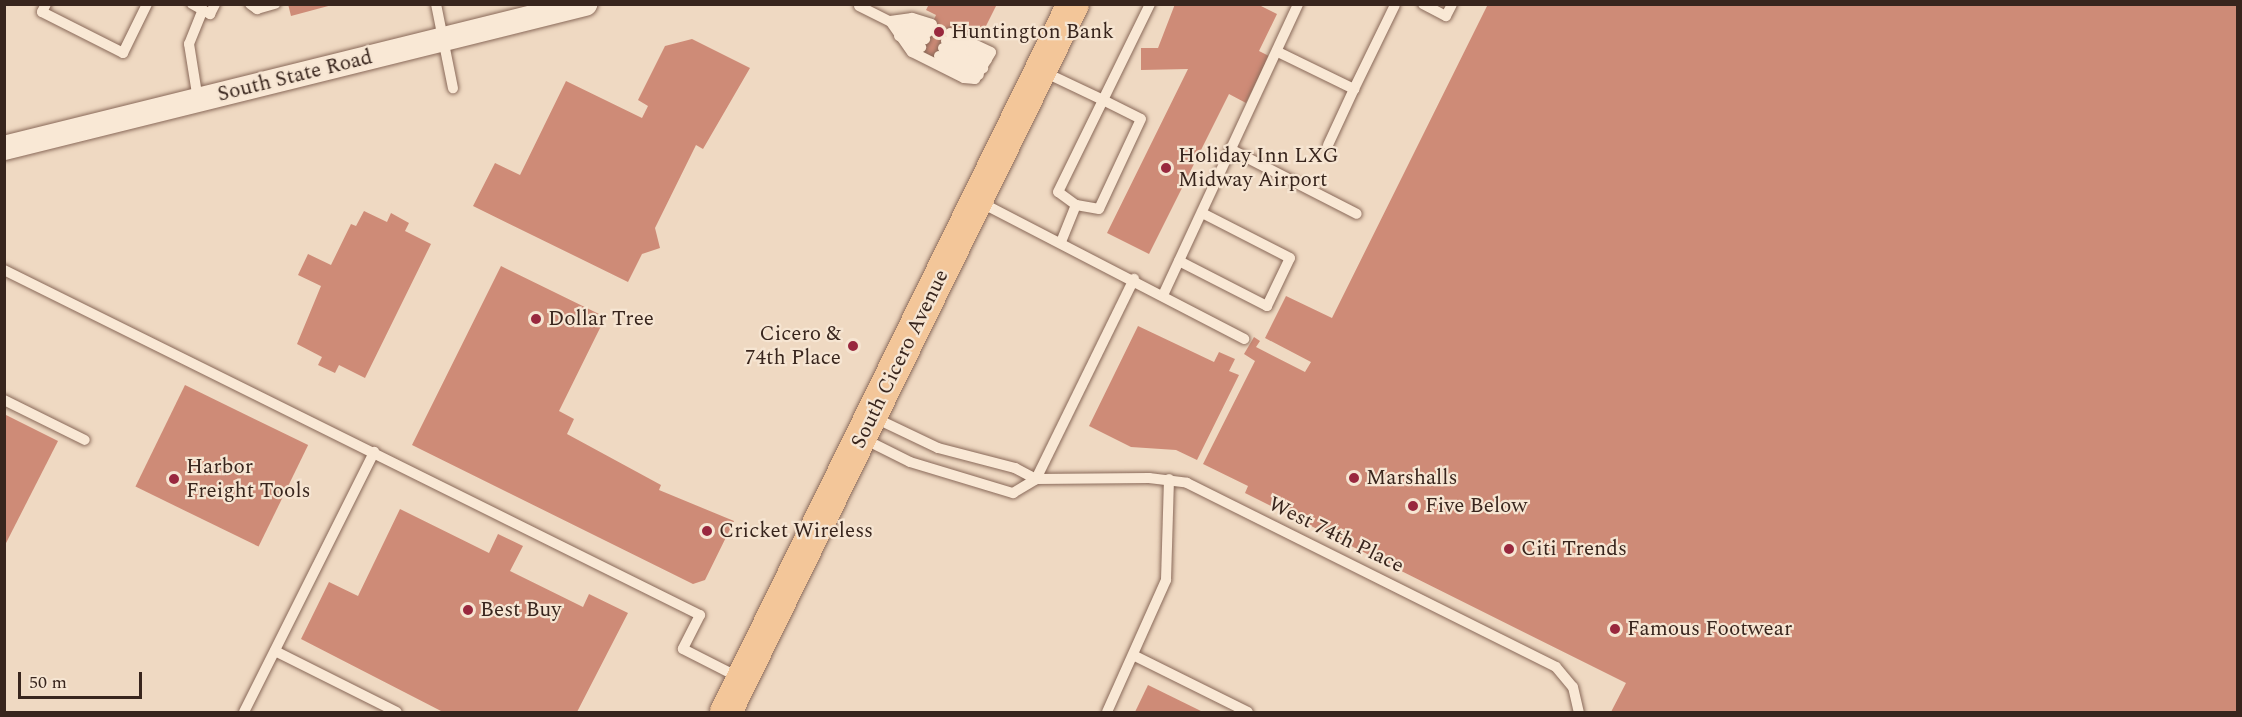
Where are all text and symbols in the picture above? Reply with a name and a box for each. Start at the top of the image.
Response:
place label: Huntington Bank [951,19,1114,45]
marker: Huntington Bank [932,25,946,39]
street label: South State Road [215,45,375,107]
place label: Holiday Inn LXG Midway Airport [1178,143,1339,193]
marker: Holiday Inn LXG Midway Airport [1159,161,1173,175]
street label: South Cicero Avenue [846,265,954,453]
place label: Dollar Tree [548,306,654,332]
marker: Dollar Tree [529,312,543,326]
place label: Cicero & 74th Place [745,321,841,371]
marker: Cicero & 74th Place [846,339,860,353]
place label: Harbor Freight Tools [186,454,311,504]
place label: Marshalls [1366,465,1458,491]
marker: Marshalls [1347,471,1361,485]
marker: Harbor Freight Tools [167,472,181,486]
street label: West 74th Place [1264,491,1408,579]
place label: Five Below [1425,493,1527,519]
marker: Five Below [1406,499,1420,513]
place label: Cricket Wireless [719,518,873,544]
marker: Cricket Wireless [700,524,714,538]
place label: Citi Trends [1521,536,1627,562]
marker: Citi Trends [1502,542,1516,556]
place label: Best Buy [480,597,561,623]
marker: Best Buy [461,603,475,617]
place label: Famous Footwear [1627,616,1792,642]
marker: Famous Footwear [1608,622,1622,636]
scale bar [21,660,146,698]
text: 50 m [29,669,67,696]

